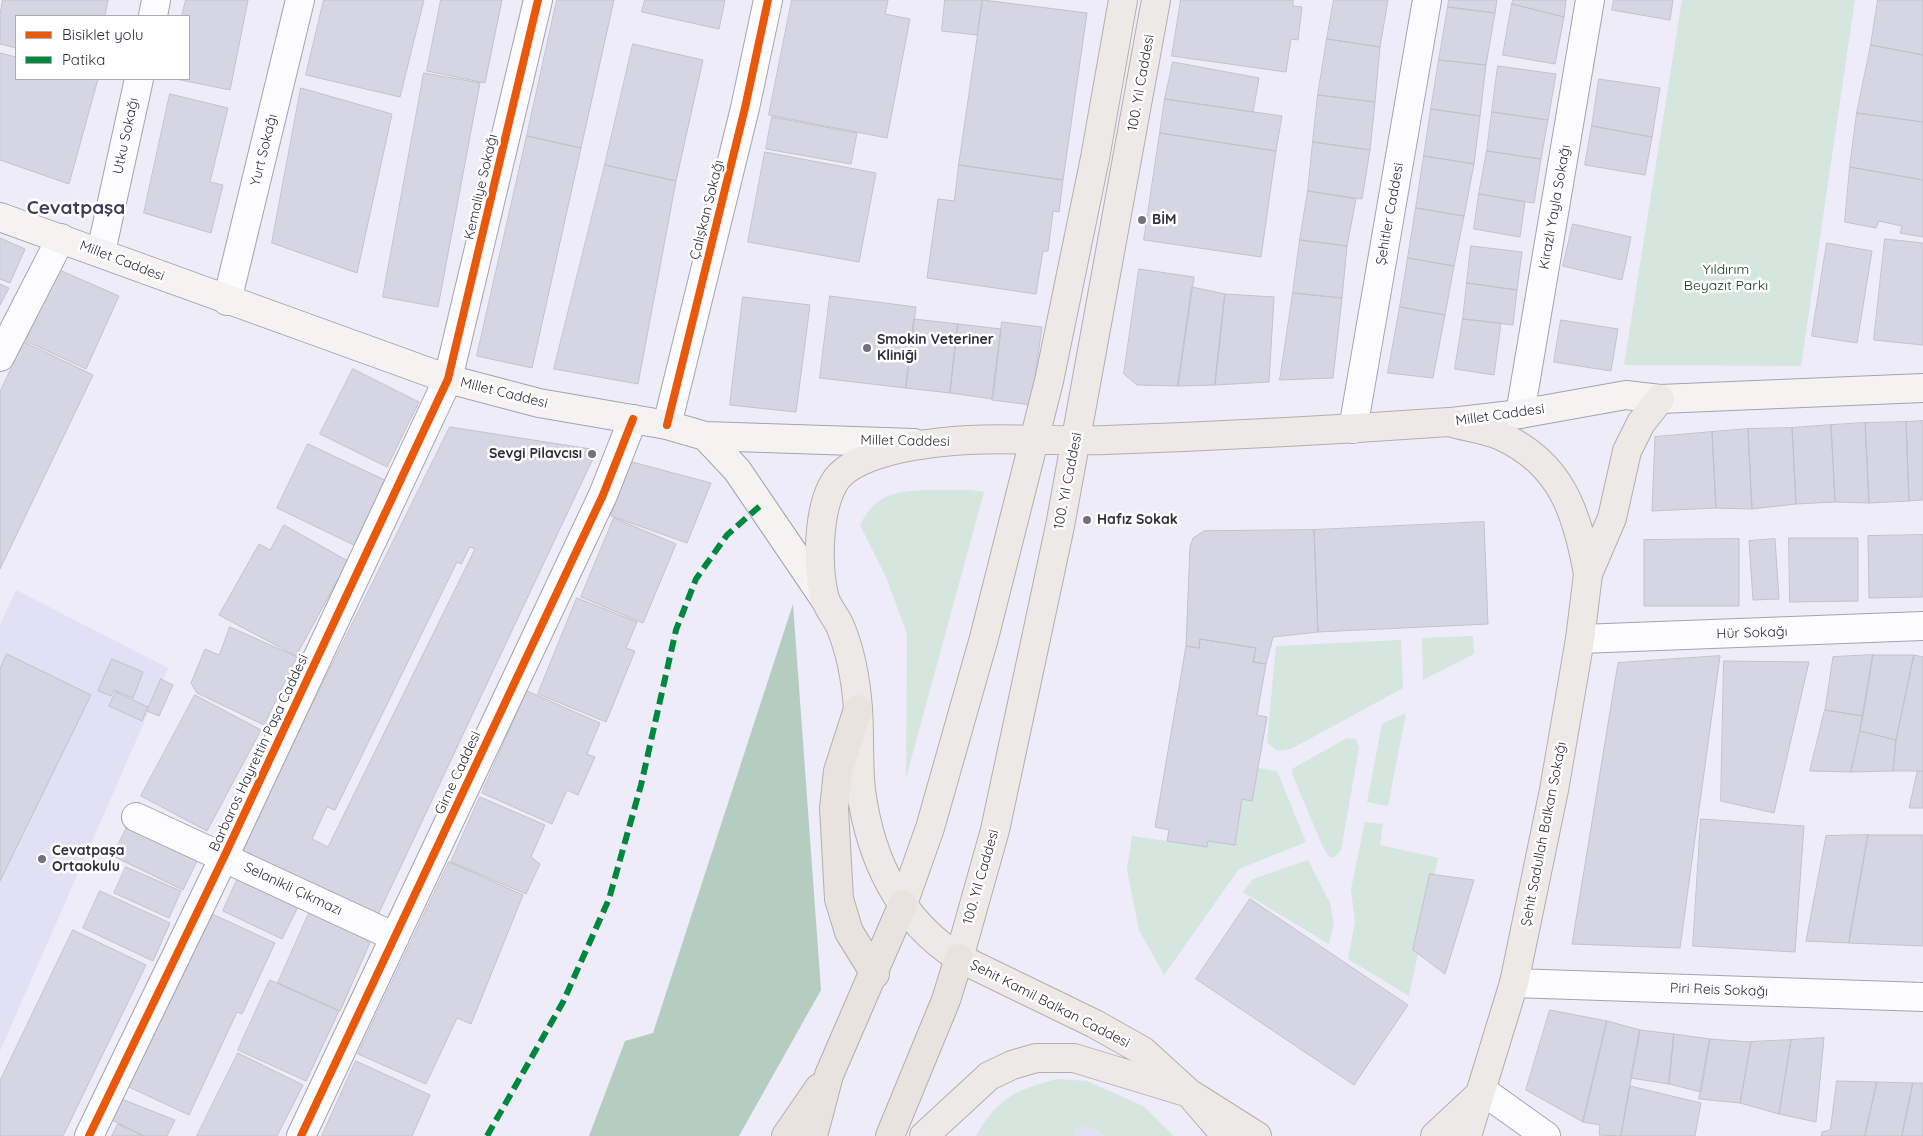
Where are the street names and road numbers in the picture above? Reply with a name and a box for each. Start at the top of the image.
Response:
street label: 100. Yıl Caddesi [1124,33,1158,133]
street label: Utku Sokağı [110,96,142,176]
street label: Yurt Sokağı [247,112,281,188]
street label: Kemaliye Sokağı [461,132,501,242]
street label: Kirazlı Yayla Sokağı [1536,143,1574,271]
street label: Çalışkan Sokağı [686,158,728,262]
street label: Şehitler Caddesi [1373,161,1407,267]
street label: Millet Caddesi [77,237,167,285]
street label: Millet Caddesi [459,374,549,412]
street label: Millet Caddesi [1455,400,1545,430]
street label: 100. Yıl Caddesi [1050,431,1086,531]
street label: Millet Caddesi [860,432,950,450]
street label: Hür Sokağı [1716,623,1788,643]
street label: Barbaros Hayrettin Paşa Caddesi [206,652,312,854]
street label: Girne Caddesi [431,729,485,817]
street label: Şehit Sadullah Balkan Sokağı [1518,740,1570,928]
street label: 100. Yıl Caddesi [959,828,1003,926]
street label: Selanikli Çıkmazı [241,859,345,919]
street label: Şehit Kamil Balkan Caddesi [967,956,1133,1052]
street label: Piri Reis Sokağı [1670,980,1768,1000]

